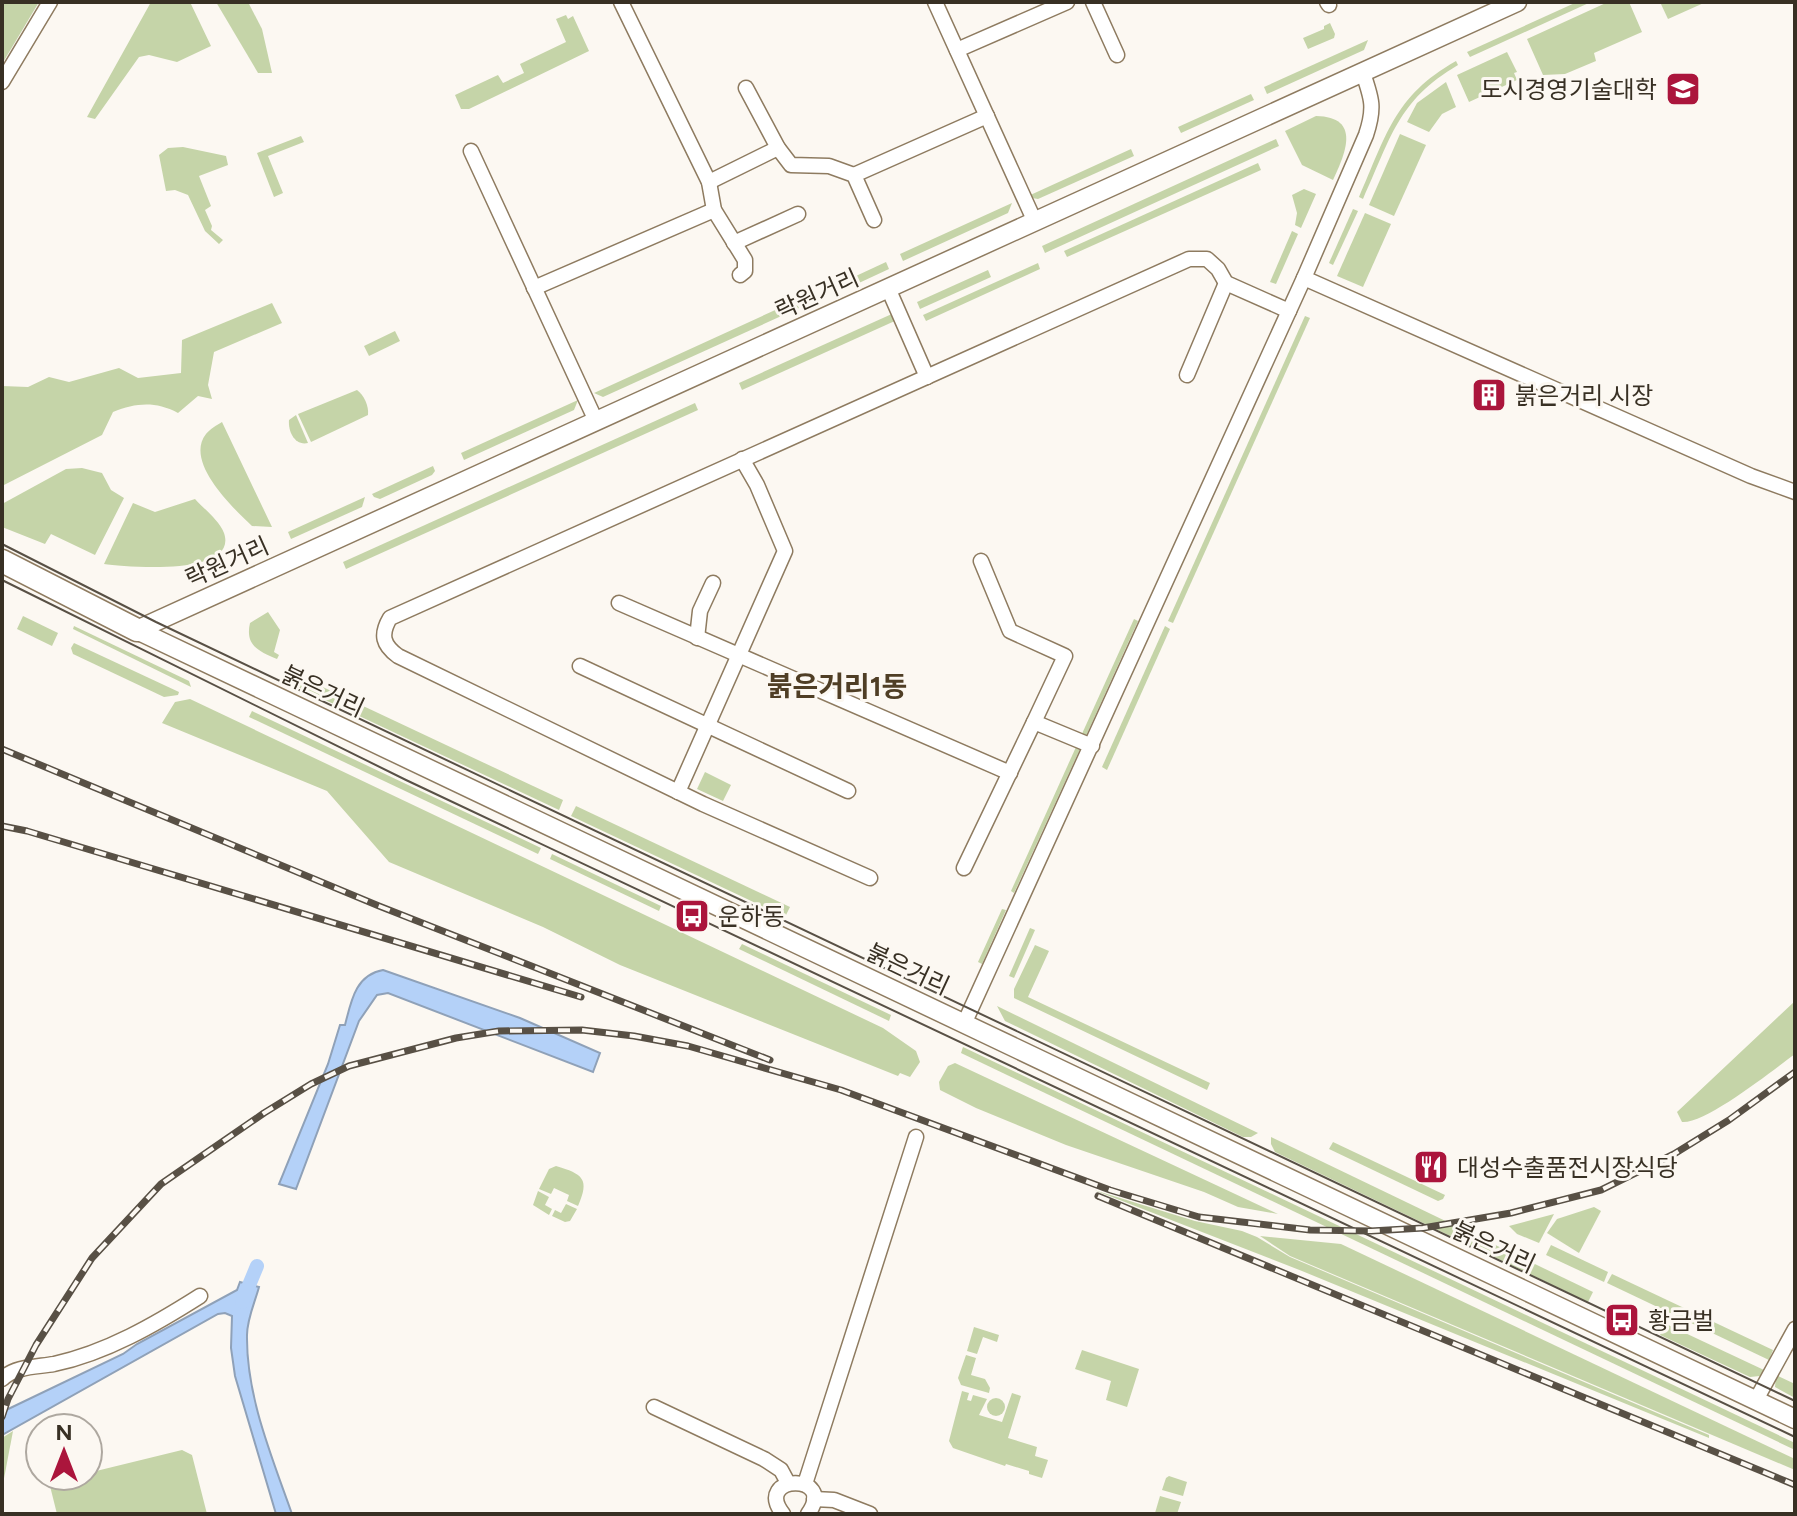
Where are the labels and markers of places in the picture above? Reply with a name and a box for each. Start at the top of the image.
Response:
school or university icon: 도시경영기술대학 [1664,70,1702,108]
place label: 도시경영기술대학 [1480,75,1657,104]
building icon: 붉은거리 시장 [1470,376,1508,414]
place label: 붉은거리 시장 [1515,381,1653,410]
bus stop icon: 운하동 [673,897,711,935]
place label: 운하동 [718,902,784,931]
restaurant icon: 대성수출품전시장식당 [1412,1148,1450,1186]
place label: 대성수출품전시장식당 [1457,1153,1678,1182]
bus stop icon: 황금벌 [1603,1301,1641,1339]
place label: 황금벌 [1648,1306,1714,1335]

